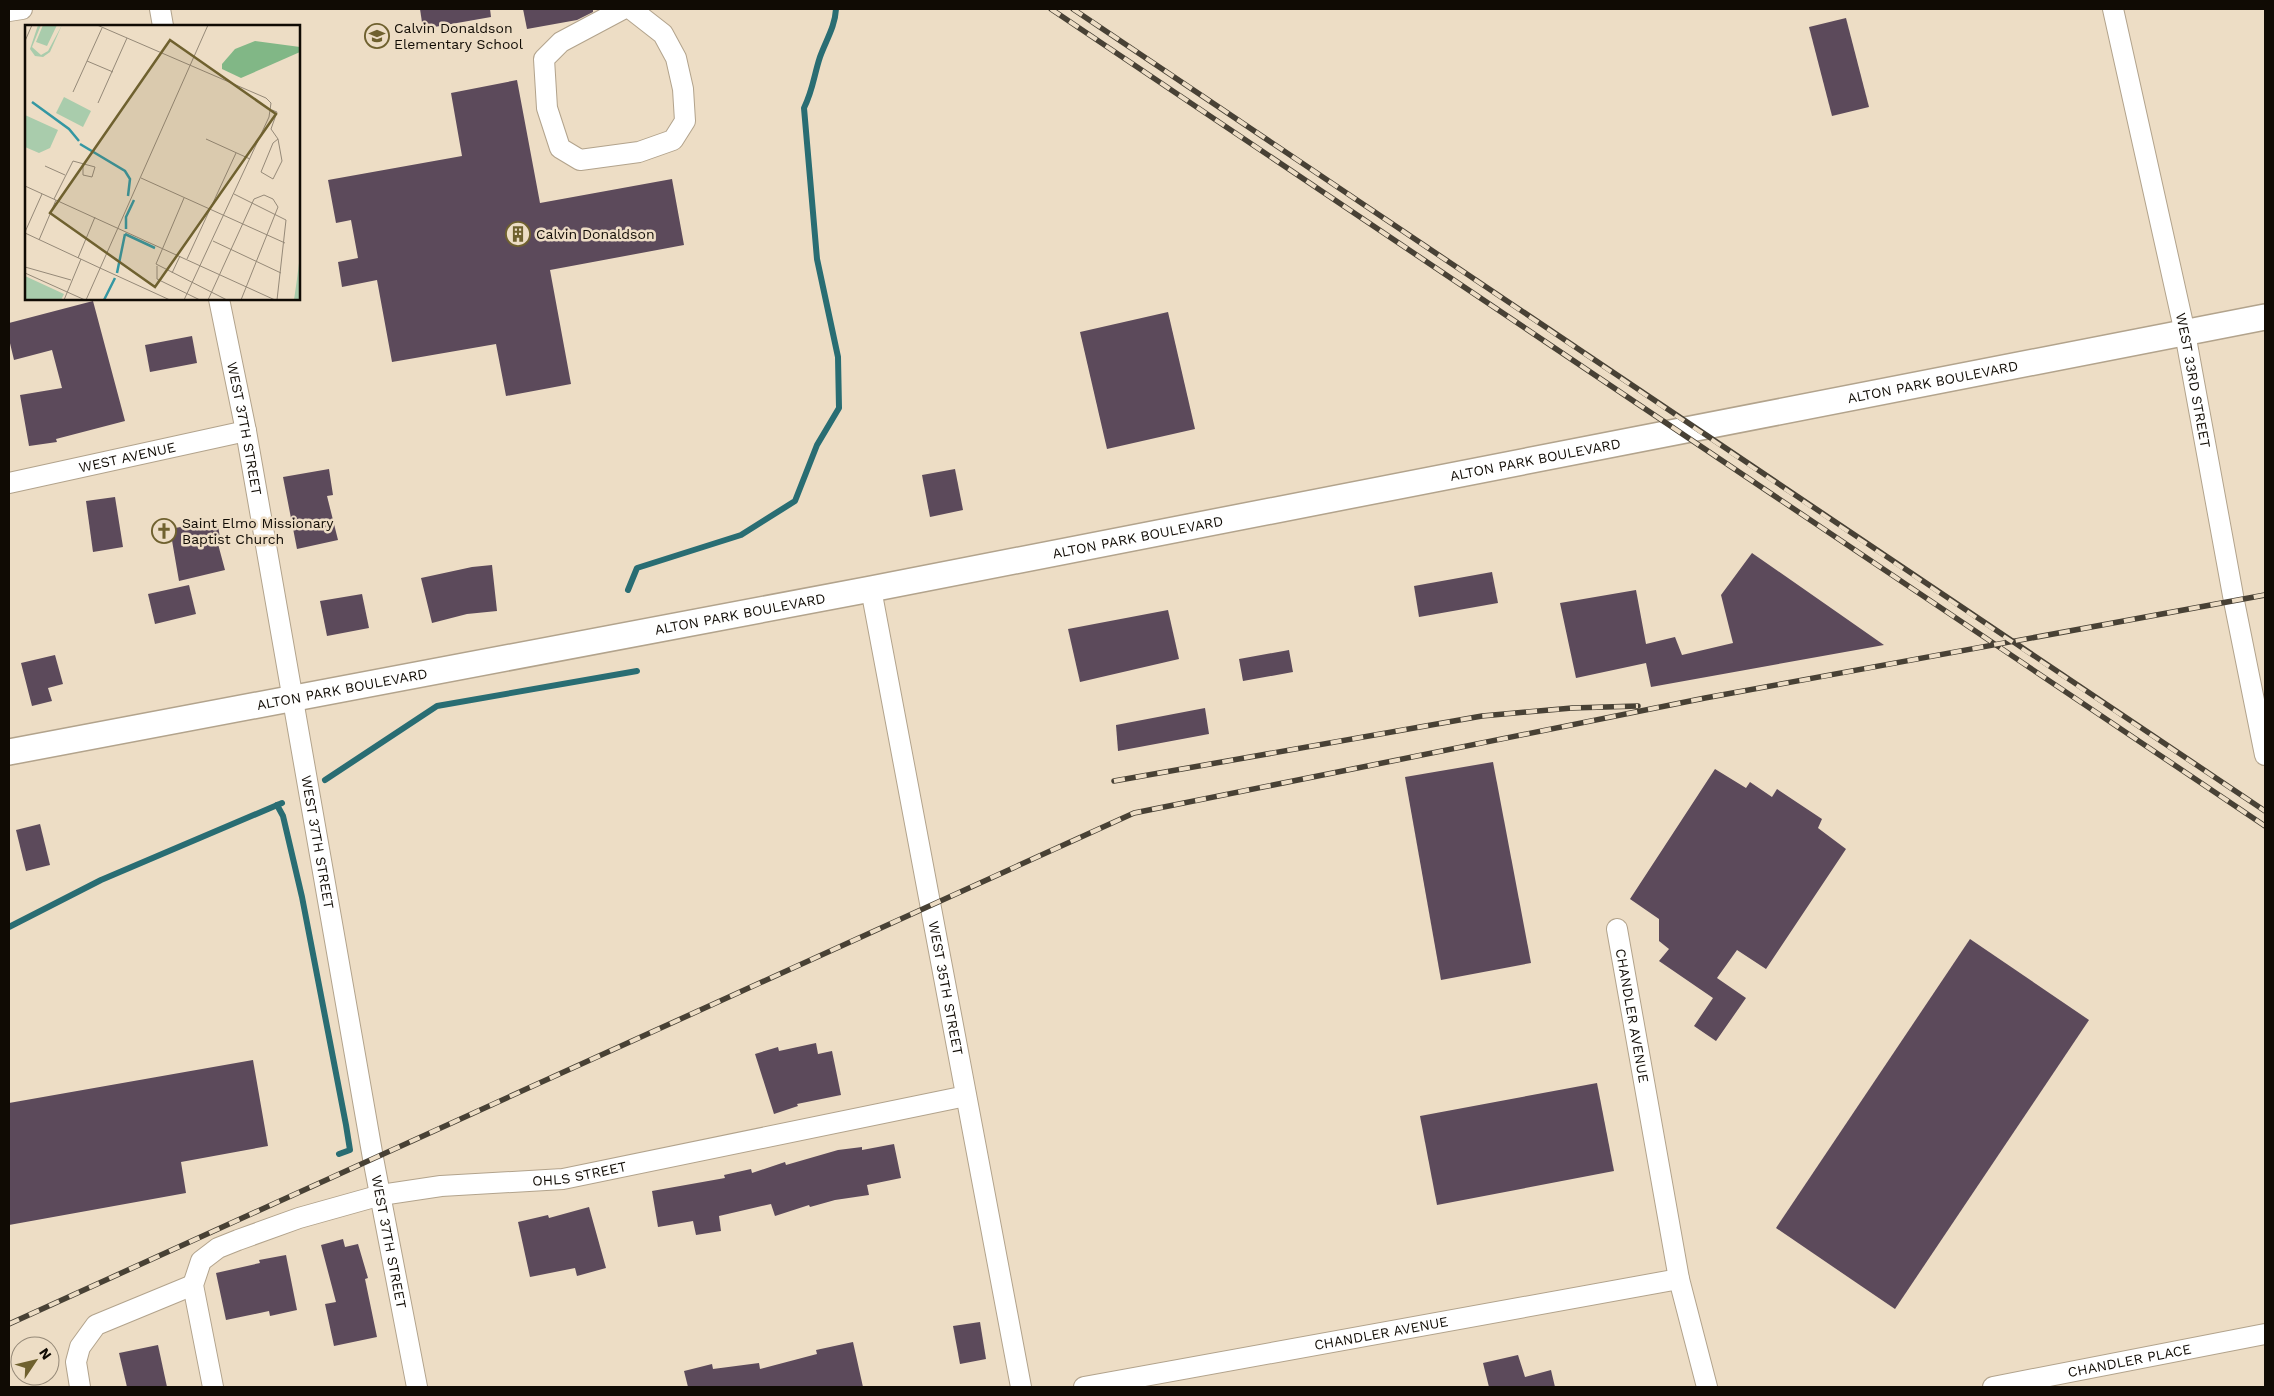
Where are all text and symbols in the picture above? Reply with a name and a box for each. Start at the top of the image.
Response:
place label: Calvin Donaldson Elementary School [394,20,524,52]
school or university icon: Calvin Donaldson Elementary School [364,23,390,49]
inset map [25,25,300,300]
building icon: Calvin Donaldson [505,221,531,247]
place label: Calvin Donaldson [536,226,655,242]
street label: WEST 33RD STREET [2173,311,2214,450]
street label: ALTON PARK BOULEVARD [1846,357,2019,406]
street label: WEST 37TH STREET [224,360,265,497]
street label: ALTON PARK BOULEVARD [1448,435,1622,484]
street label: WEST AVENUE [77,439,177,475]
street label: ALTON PARK BOULEVARD [1051,512,1224,561]
place label: Saint Elmo Missionary Baptist Church [182,515,334,547]
church icon: Saint Elmo Missionary Baptist Church [151,518,177,544]
street label: ALTON PARK BOULEVARD [653,590,827,638]
street label: ALTON PARK BOULEVARD [255,665,429,713]
street label: WEST 37TH STREET [298,774,337,911]
street label: WEST 35TH STREET [926,920,967,1057]
street label: CHANDLER AVENUE [1613,947,1652,1084]
street label: OHLS STREET [532,1158,629,1189]
street label: WEST 37TH STREET [368,1174,410,1310]
street label: CHANDLER AVENUE [1313,1313,1450,1353]
north arrow [10,1336,60,1386]
street label: CHANDLER PLACE [2066,1341,2193,1380]
text: N [36,1345,55,1362]

